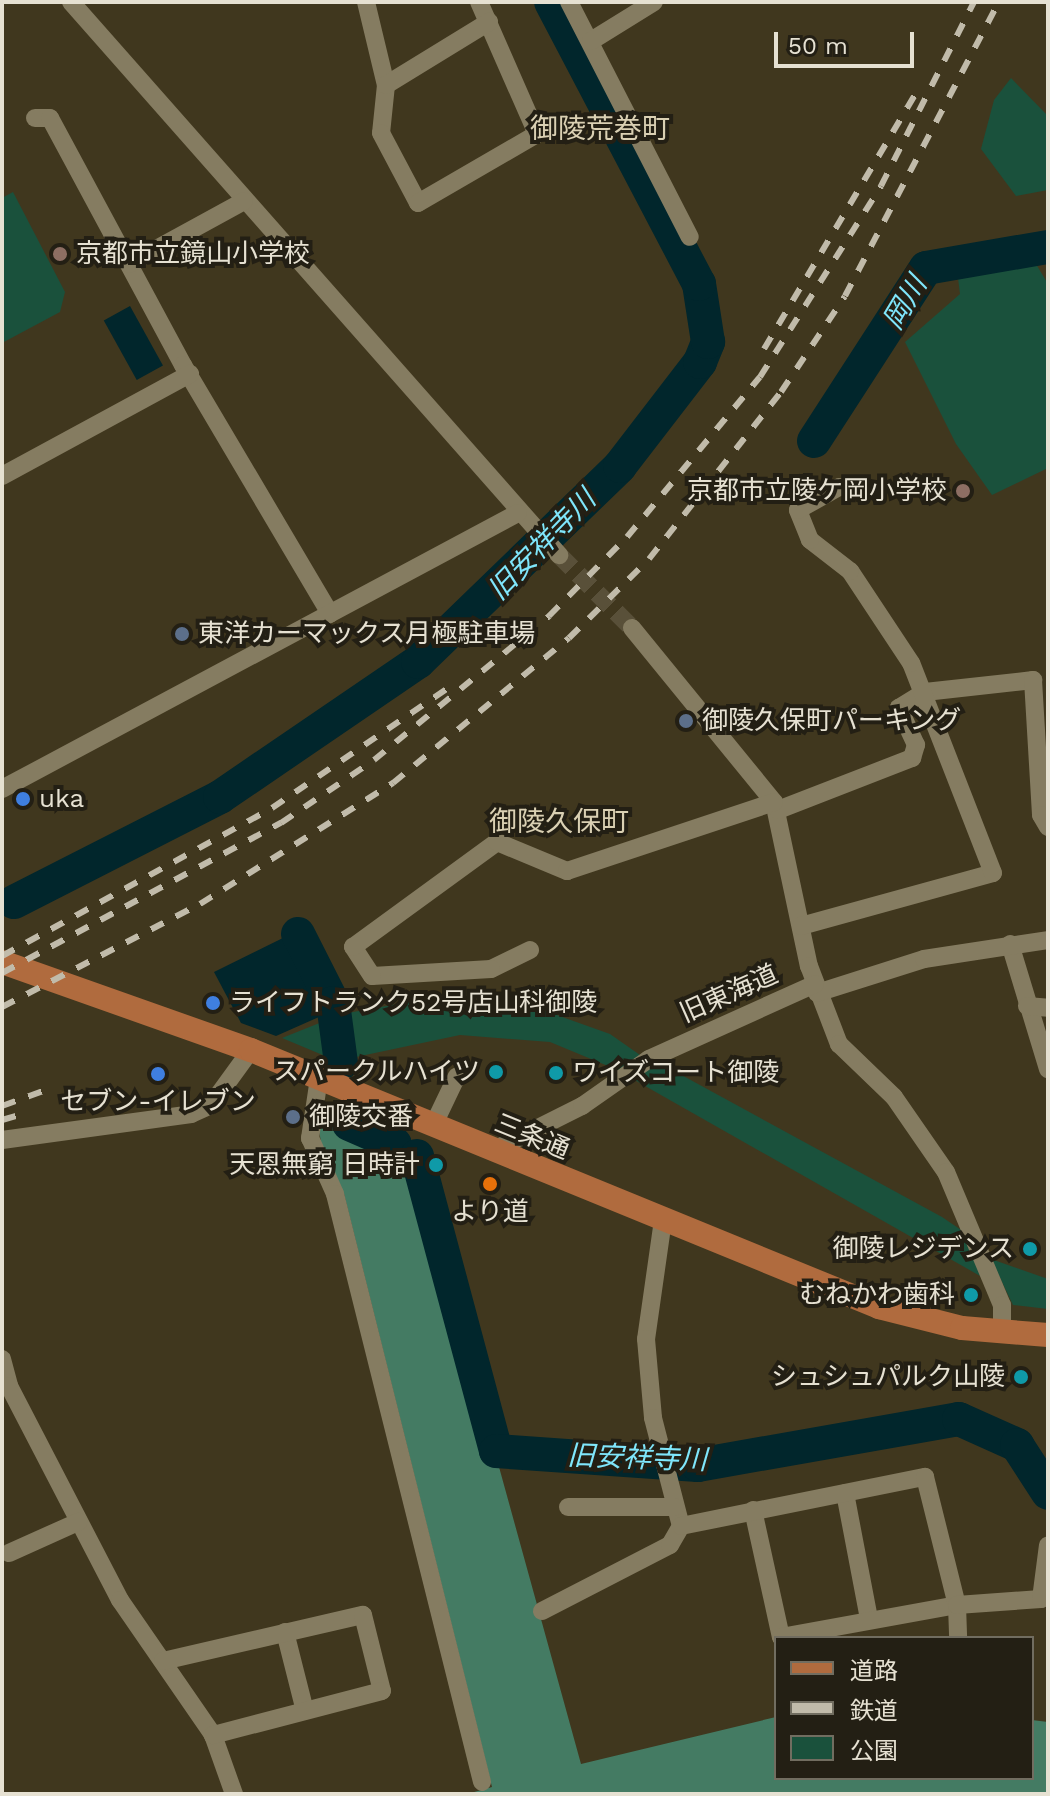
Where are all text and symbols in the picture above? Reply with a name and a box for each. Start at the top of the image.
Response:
scale bar [778,16,918,66]
text: 50 m [788,32,848,60]
district label: 御陵荒巻町 [530,112,670,146]
place label: 京都市立鏡山小学校 [76,238,310,270]
marker: 京都市立鏡山小学校 [51,245,69,263]
water label: 岡川 [876,270,934,336]
place label: 京都市立陵ケ岡小学校 [687,475,947,507]
marker: 京都市立陵ケ岡小学校 [954,482,972,500]
water label: 旧安祥寺川 [481,483,603,607]
place label: 東洋カーマックス月極駐車場 [198,618,536,650]
marker: 東洋カーマックス月極駐車場 [173,625,191,643]
place label: 御陵久保町パーキング [702,705,962,737]
marker: 御陵久保町パーキング [677,712,695,730]
place label: uka [39,783,84,815]
marker: uka [14,790,32,808]
district label: 御陵久保町 [489,805,629,839]
street label: 旧東海道 [675,959,783,1029]
place label: ライフトランク52号店山科御陵 [229,987,597,1019]
marker: ライフトランク52号店山科御陵 [204,994,222,1012]
place label: スパークルハイツ [272,1056,480,1088]
place label: ワイズコート御陵 [572,1057,780,1089]
marker: スパークルハイツ [487,1063,505,1081]
marker: ワイズコート御陵 [547,1064,565,1082]
marker: セブン-イレブン [149,1065,167,1083]
place label: セブン-イレブン [60,1086,256,1118]
place label: 御陵交番 [309,1101,413,1133]
marker: 御陵交番 [284,1108,302,1126]
street label: 三条通 [490,1108,574,1166]
place label: 天恩無窮 日時計 [229,1149,420,1181]
marker: 天恩無窮 日時計 [427,1156,445,1174]
marker: より道 [481,1175,499,1193]
place label: より道 [451,1196,529,1228]
place label: 御陵レジデンス [832,1233,1014,1265]
marker: 御陵レジデンス [1021,1240,1039,1258]
place label: むねかわ歯科 [799,1279,955,1311]
marker: むねかわ歯科 [962,1286,980,1304]
place label: シュシュパルク山陵 [771,1361,1005,1393]
marker: シュシュパルク山陵 [1012,1368,1030,1386]
water label: 旧安祥寺川 [566,1439,708,1477]
legend [774,1636,1034,1780]
text: 道路 [850,1657,898,1685]
text: 鉄道 [850,1697,898,1725]
text: 公園 [850,1737,898,1765]

